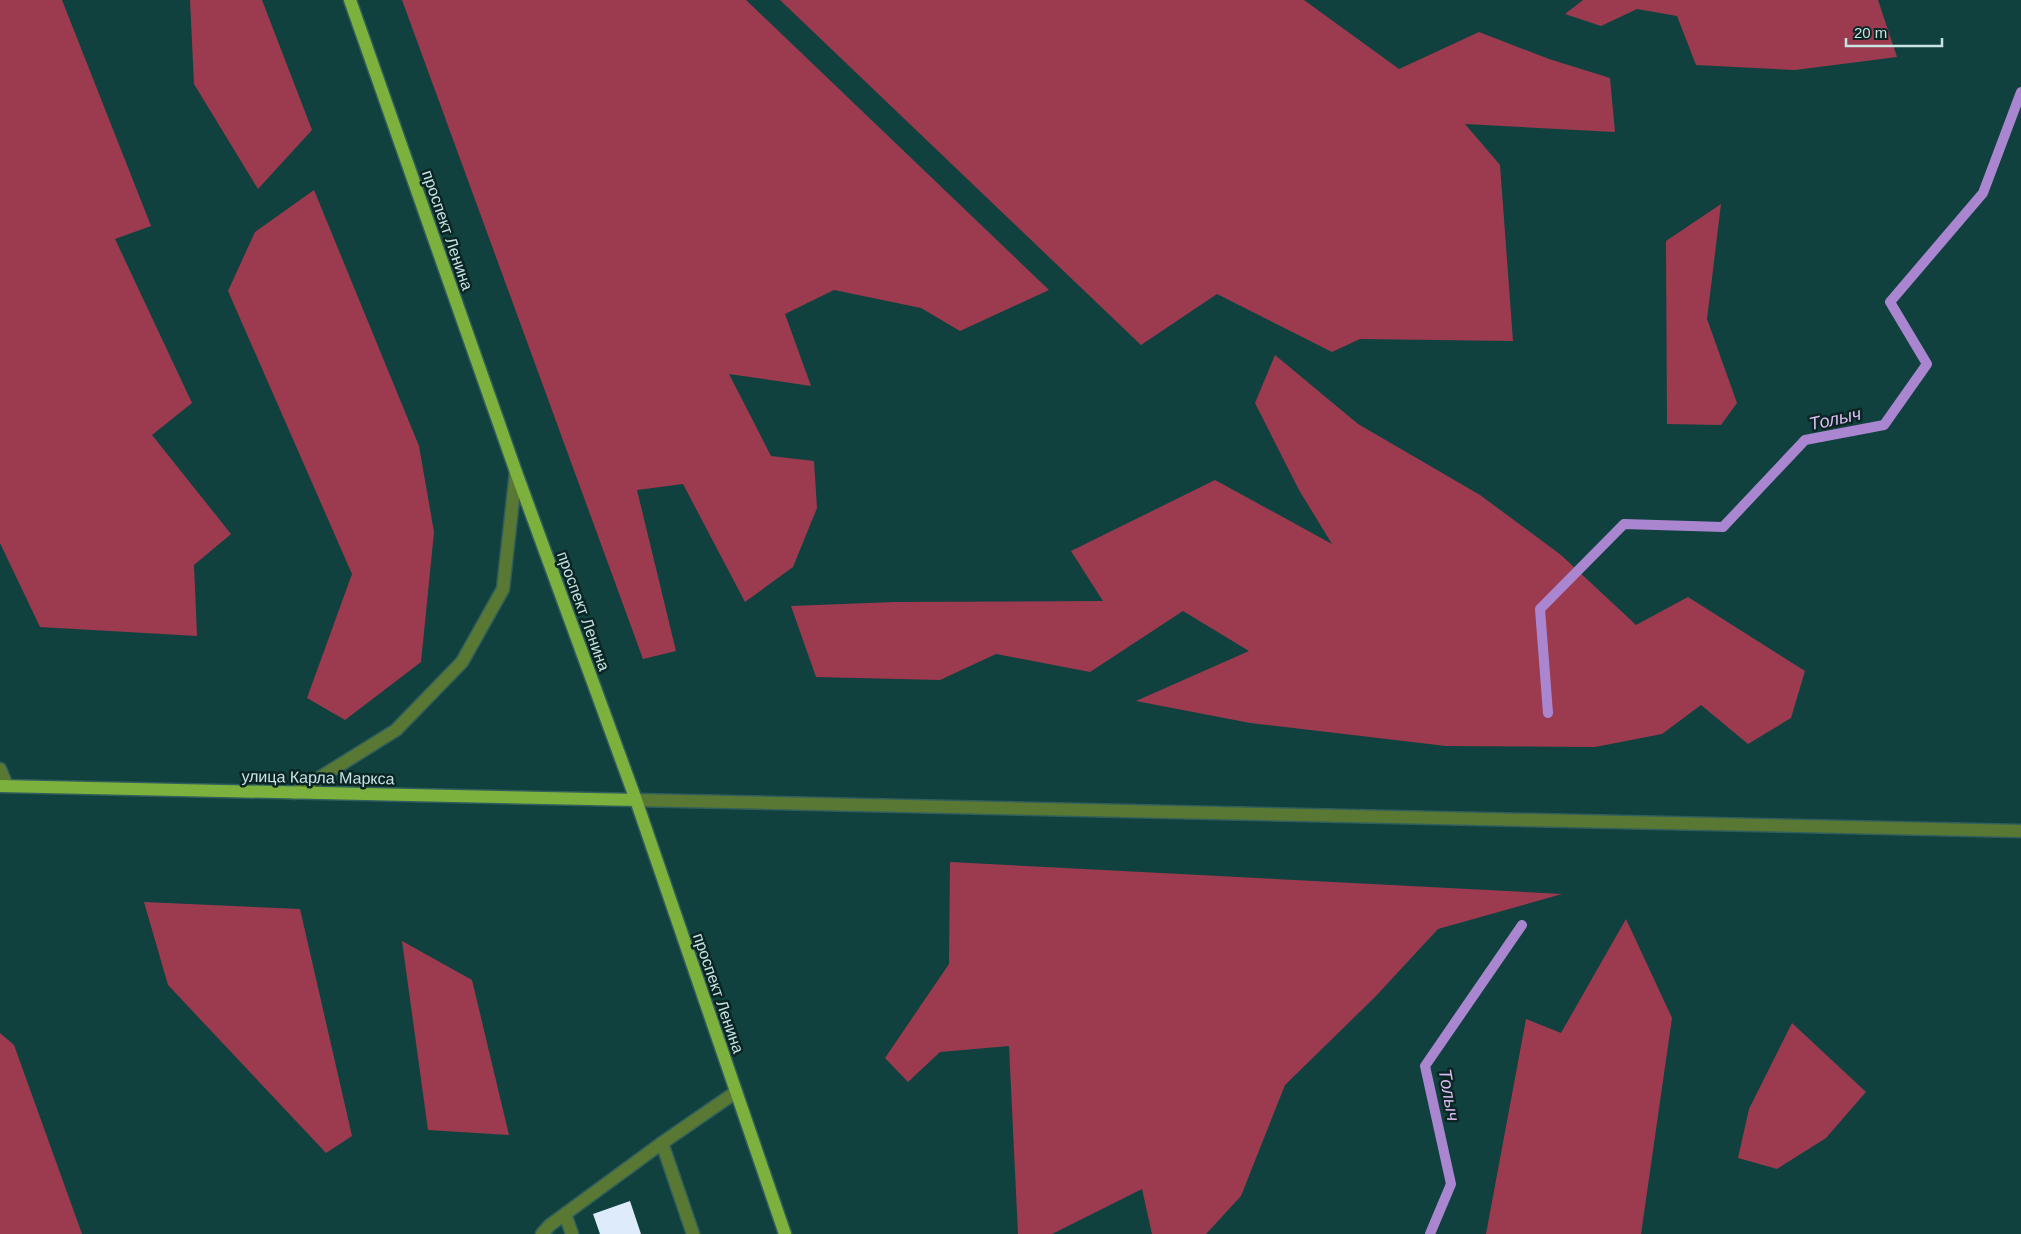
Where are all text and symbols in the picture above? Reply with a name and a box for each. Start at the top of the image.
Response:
scale bar [1846,15,1942,47]
text: 20 m [1854,24,1887,41]
street label: проспект Ленина [419,168,476,293]
water label: Толыч [1807,404,1863,434]
street label: проспект Ленина [554,549,613,673]
street label: улица Карла Маркса [241,768,395,787]
street label: проспект Ленина [690,931,747,1056]
water label: Толыч [1435,1067,1463,1123]

